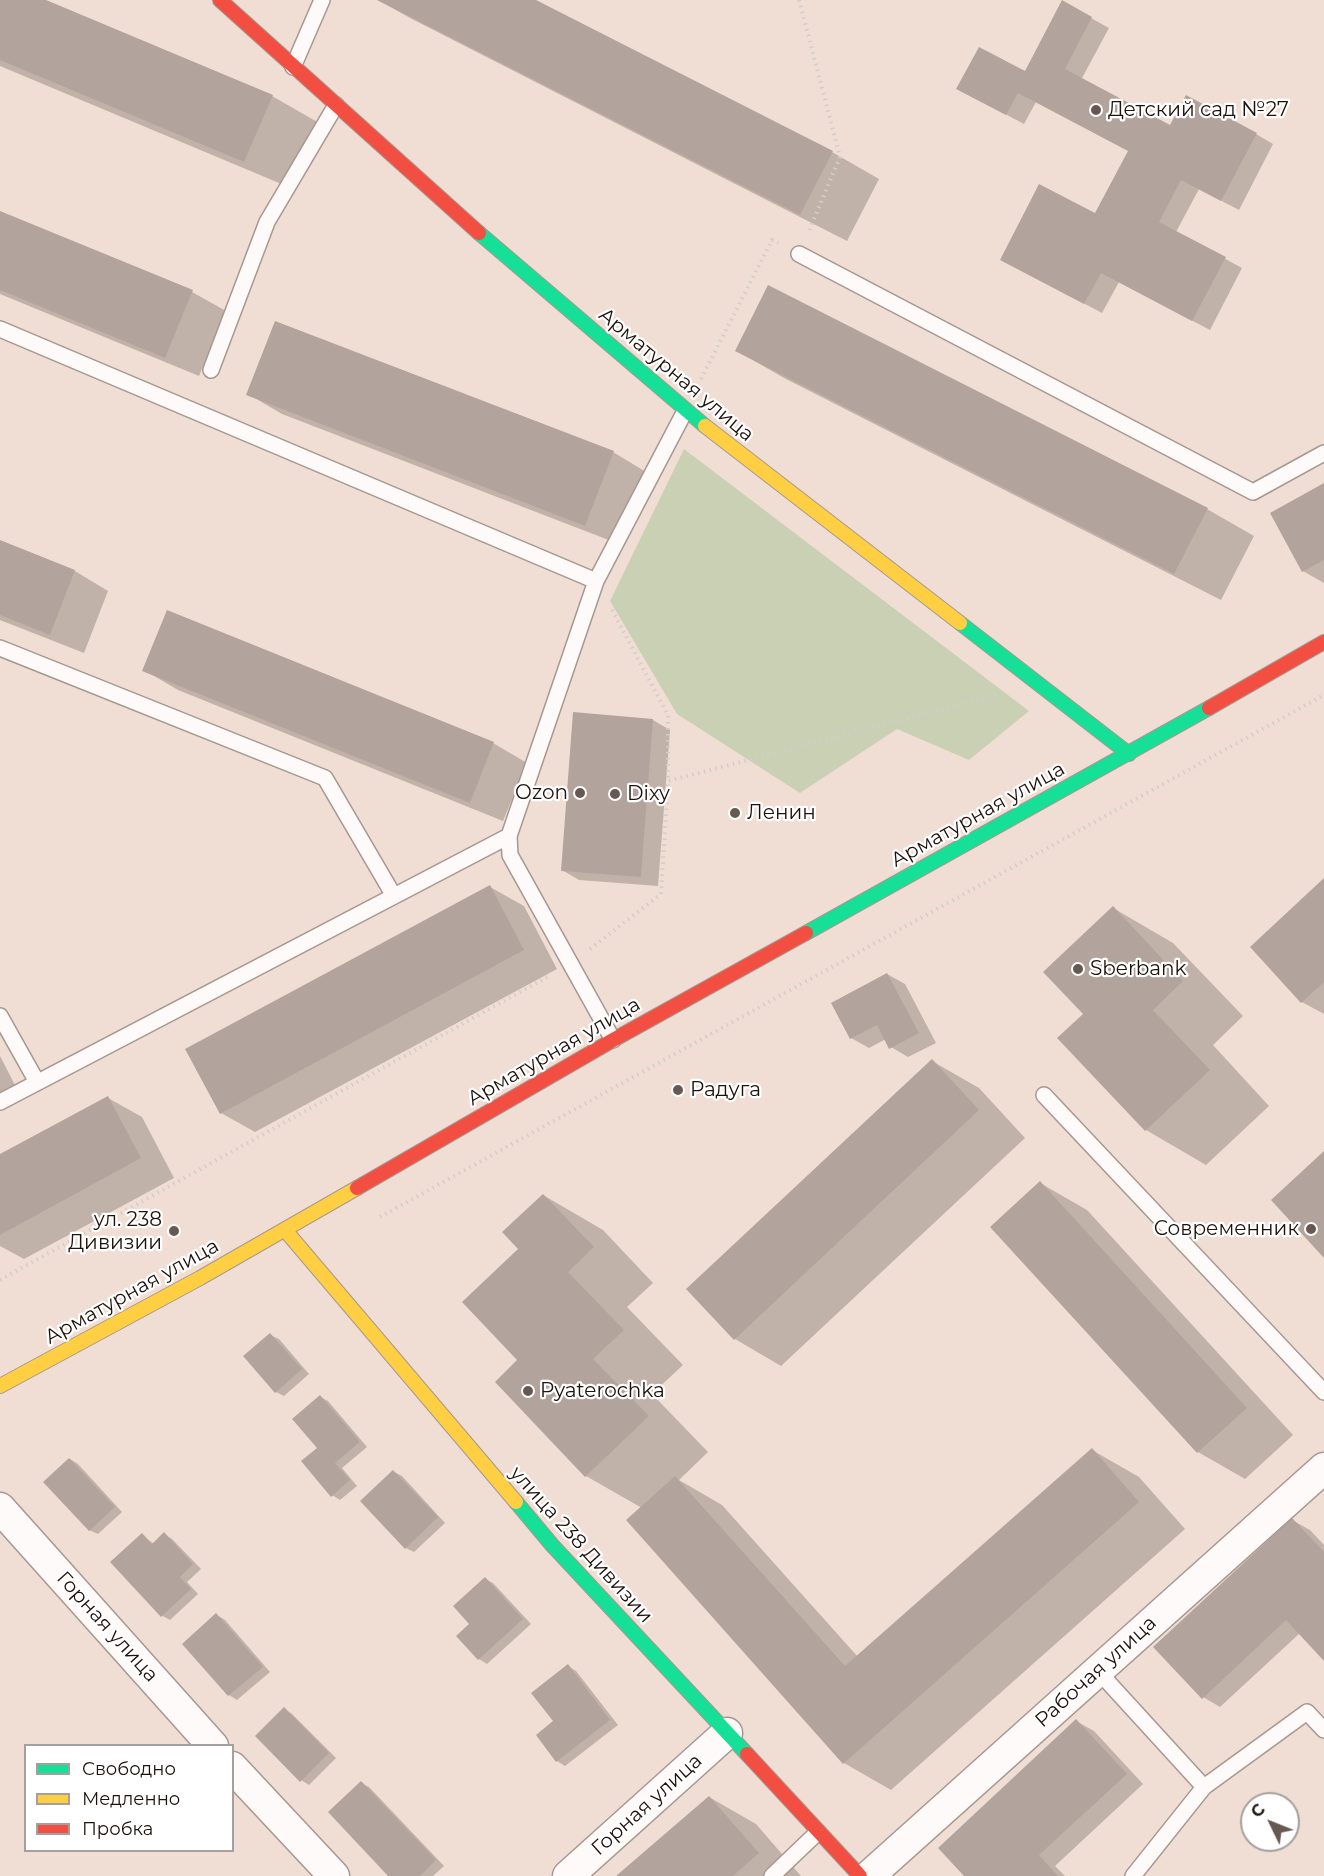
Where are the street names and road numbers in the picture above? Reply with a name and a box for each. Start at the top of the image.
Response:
street label: Арматурная улица [593,303,759,447]
street label: Арматурная улица [887,757,1069,873]
street label: Арматурная улица [463,993,645,1111]
street label: Арматурная улица [41,1234,223,1350]
street label: улица 238 Дивизии [504,1462,658,1628]
street label: Горная улица [51,1567,163,1687]
street label: Рабочая улица [1030,1611,1162,1733]
street label: Горная улица [587,1749,707,1861]

